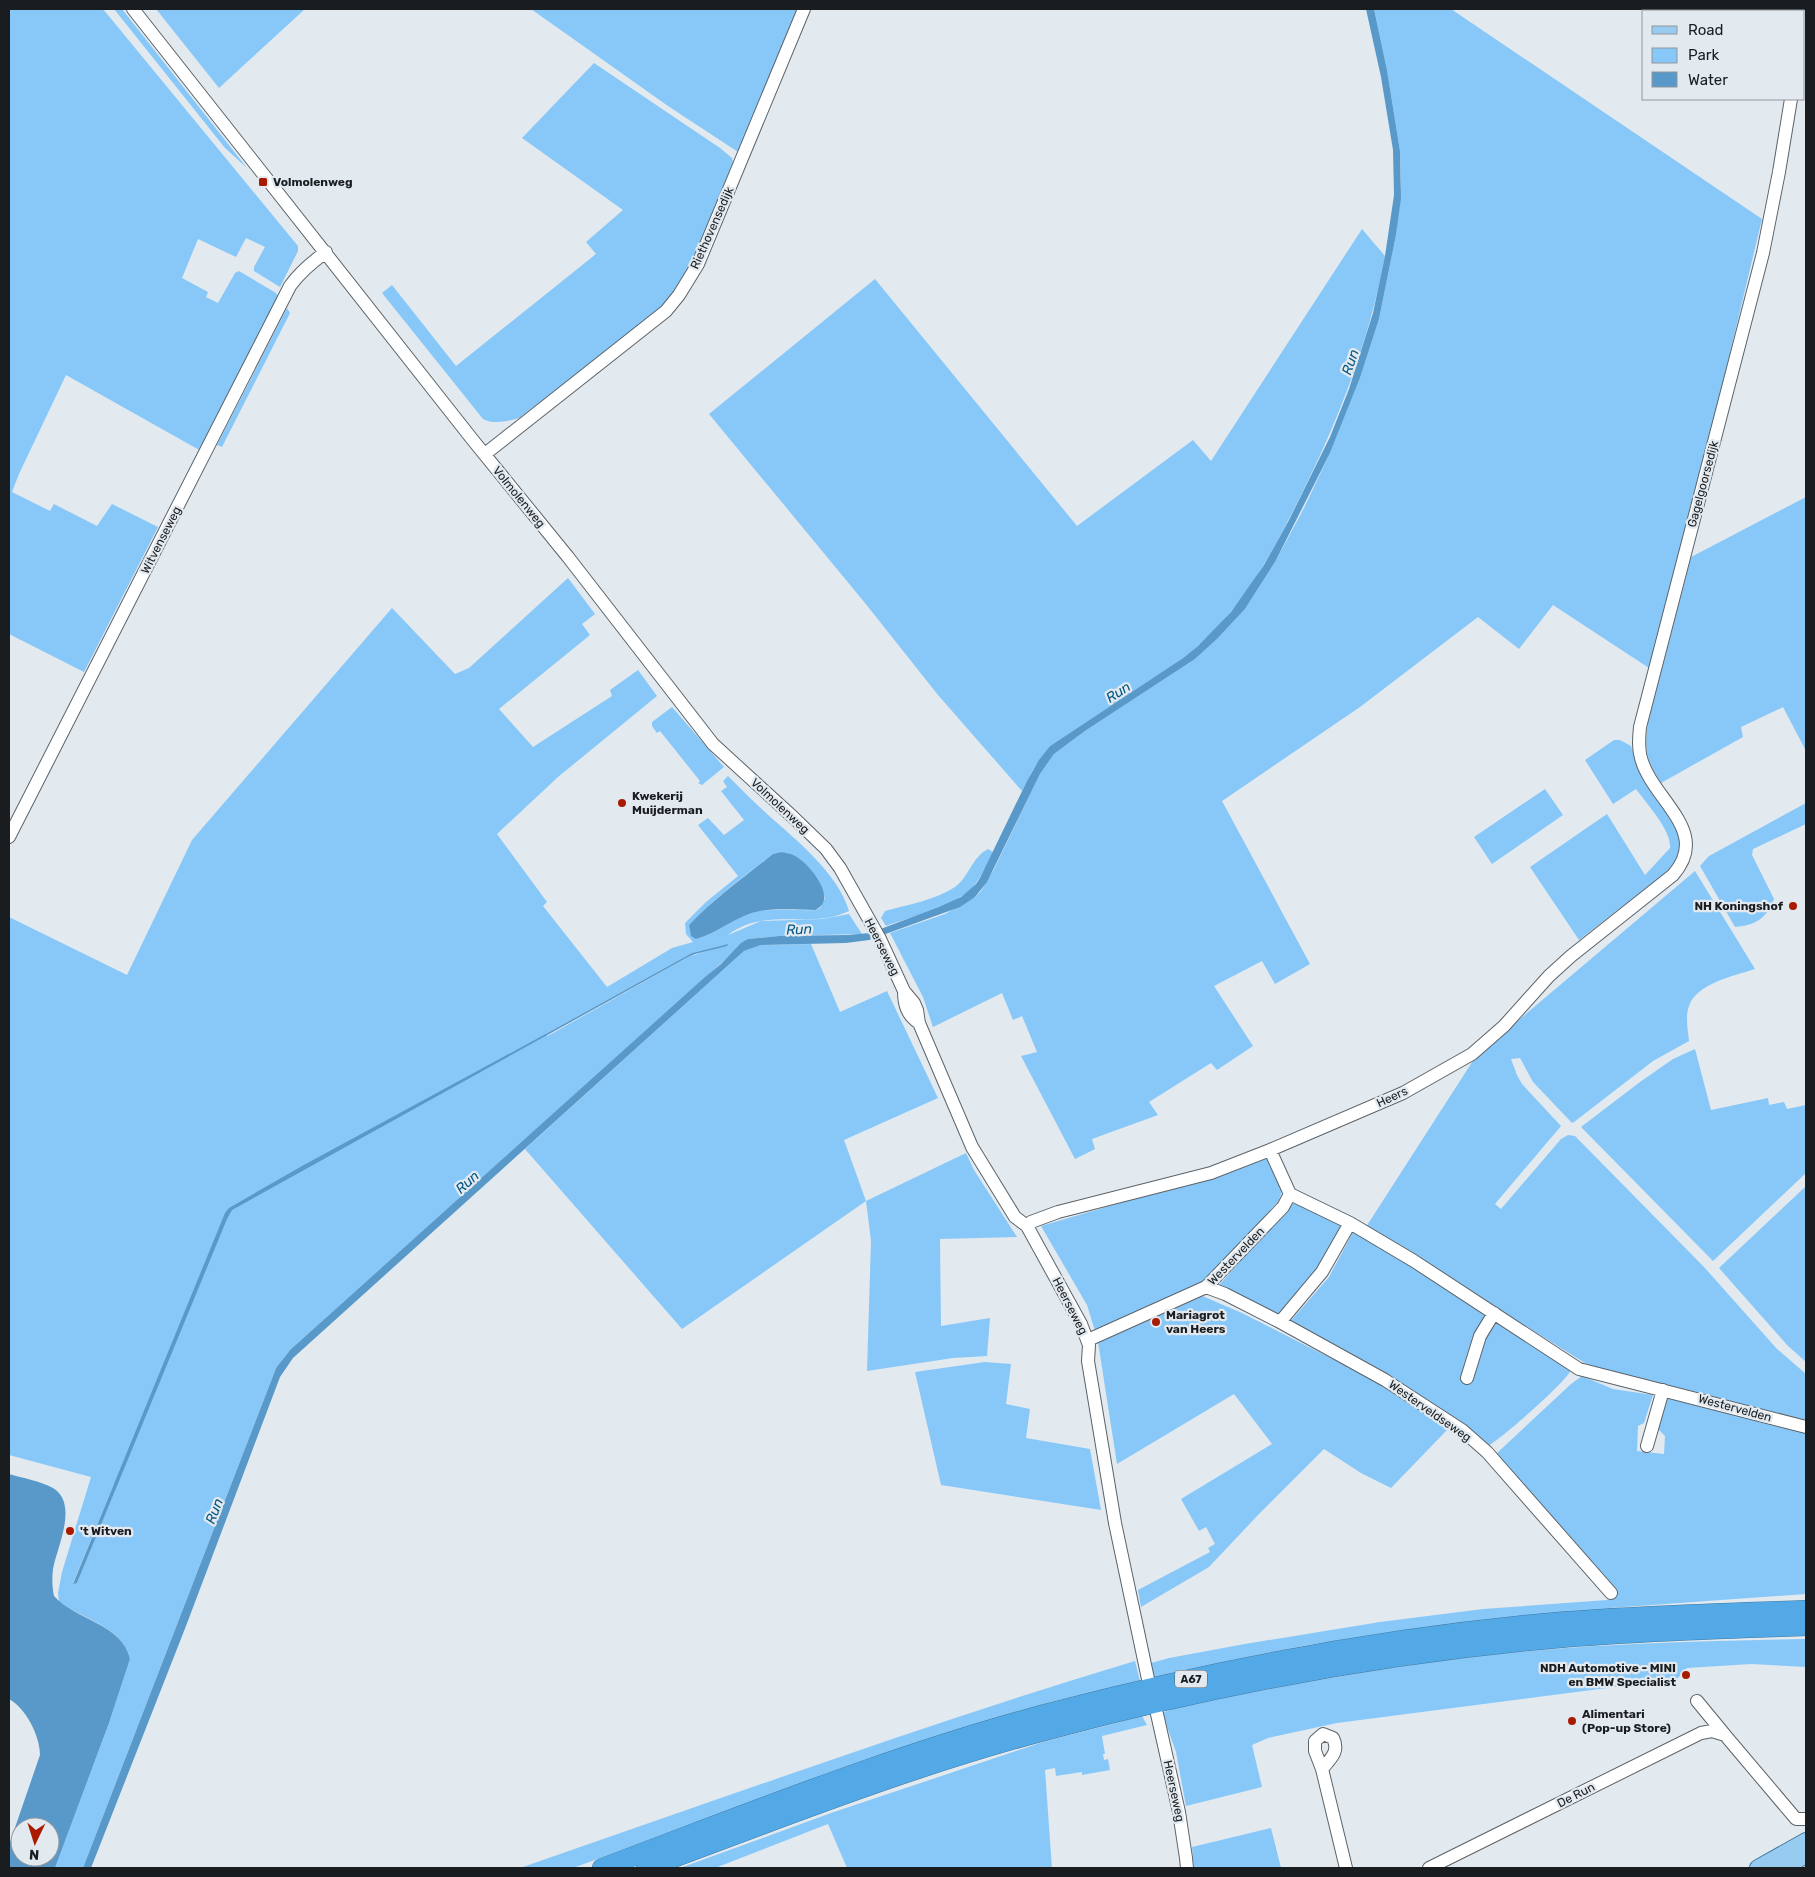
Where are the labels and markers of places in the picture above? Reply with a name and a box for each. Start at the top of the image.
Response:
place label: Volmolenweg [273,175,353,189]
marker: Volmolenweg [257,176,269,188]
place label: Kwekerij Muijderman [632,789,703,817]
marker: Kwekerij Muijderman [616,797,628,809]
place label: NH Koningshof [1694,899,1784,913]
marker: NH Koningshof [1787,900,1799,912]
place label: Mariagrot van Heers [1166,1308,1226,1336]
marker: Mariagrot van Heers [1150,1316,1162,1328]
place label: 't Witven [80,1524,132,1538]
marker: 't Witven [64,1525,76,1537]
place label: NDH Automotive - MINI en BMW Specialist [1540,1661,1676,1689]
marker: NDH Automotive - MINI en BMW Specialist [1680,1669,1692,1681]
place label: Alimentari (Pop-up Store) [1582,1707,1671,1735]
marker: Alimentari (Pop-up Store) [1566,1715,1578,1727]

